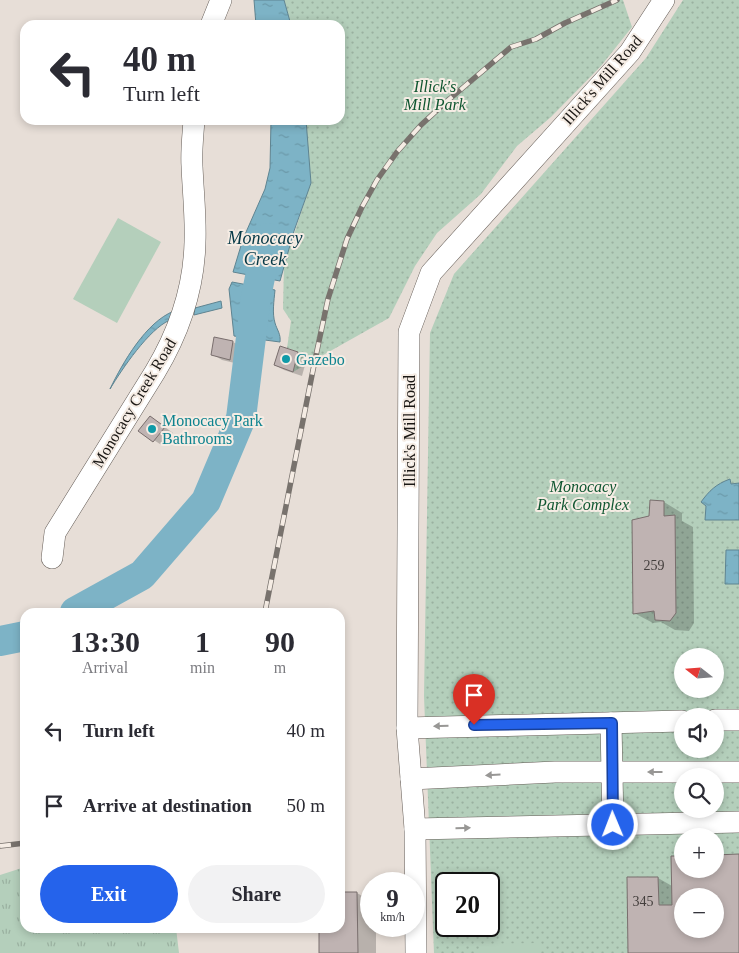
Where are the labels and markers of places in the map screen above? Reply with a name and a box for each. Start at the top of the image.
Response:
place label: Gazebo [296,351,345,368]
marker: Gazebo [280,353,292,365]
place label: Monocacy Park Bathrooms [162,412,263,447]
marker: Monocacy Park Bathrooms [146,423,158,435]
pin [453,674,495,725]

